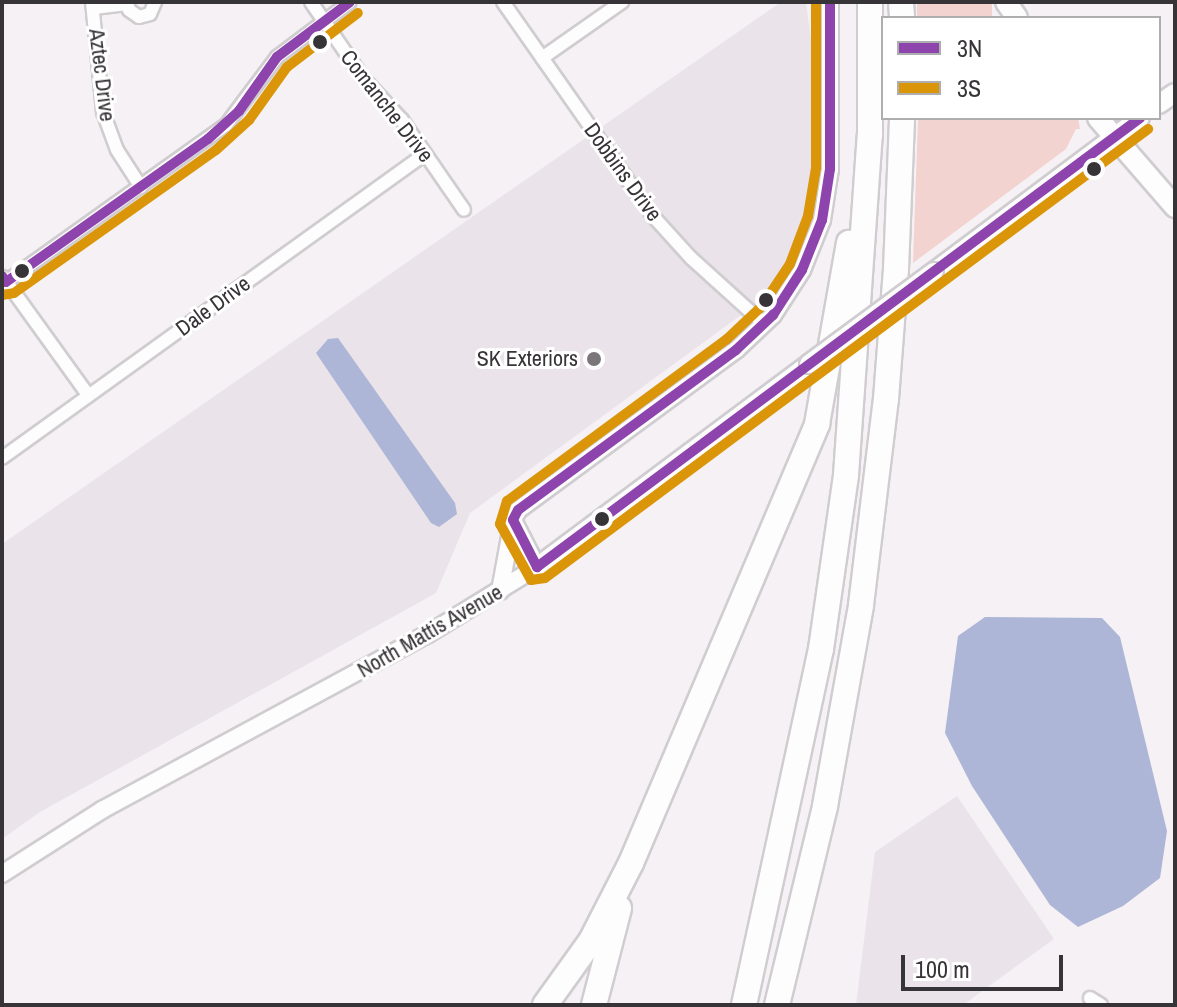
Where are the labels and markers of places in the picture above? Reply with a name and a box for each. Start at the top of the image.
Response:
unlabelled marker [312,34,328,50]
unlabelled marker [1086,161,1102,177]
unlabelled marker [14,263,30,279]
unlabelled marker [758,292,774,308]
place label: SK Exteriors [477,346,578,372]
marker: SK Exteriors [585,350,603,368]
unlabelled marker [594,511,610,527]

